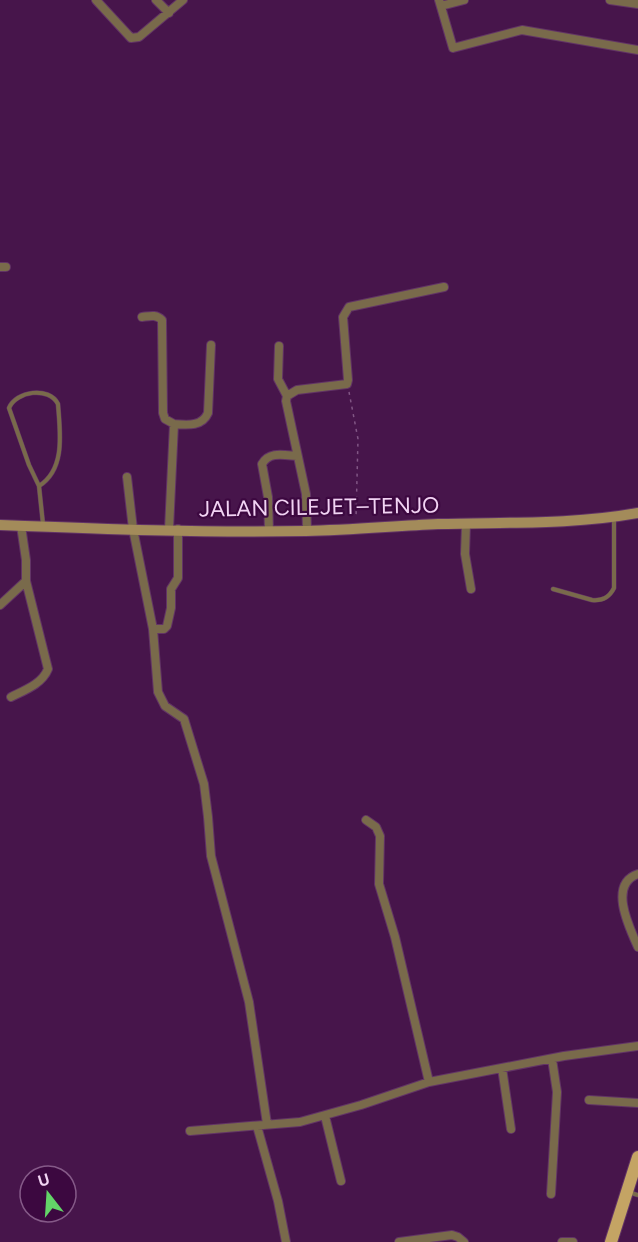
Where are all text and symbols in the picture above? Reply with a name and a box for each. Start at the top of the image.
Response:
street label: JALAN CILEJET–TENJO [199,491,439,523]
north arrow [18,1164,78,1224]
text: U [36,1169,52,1191]

